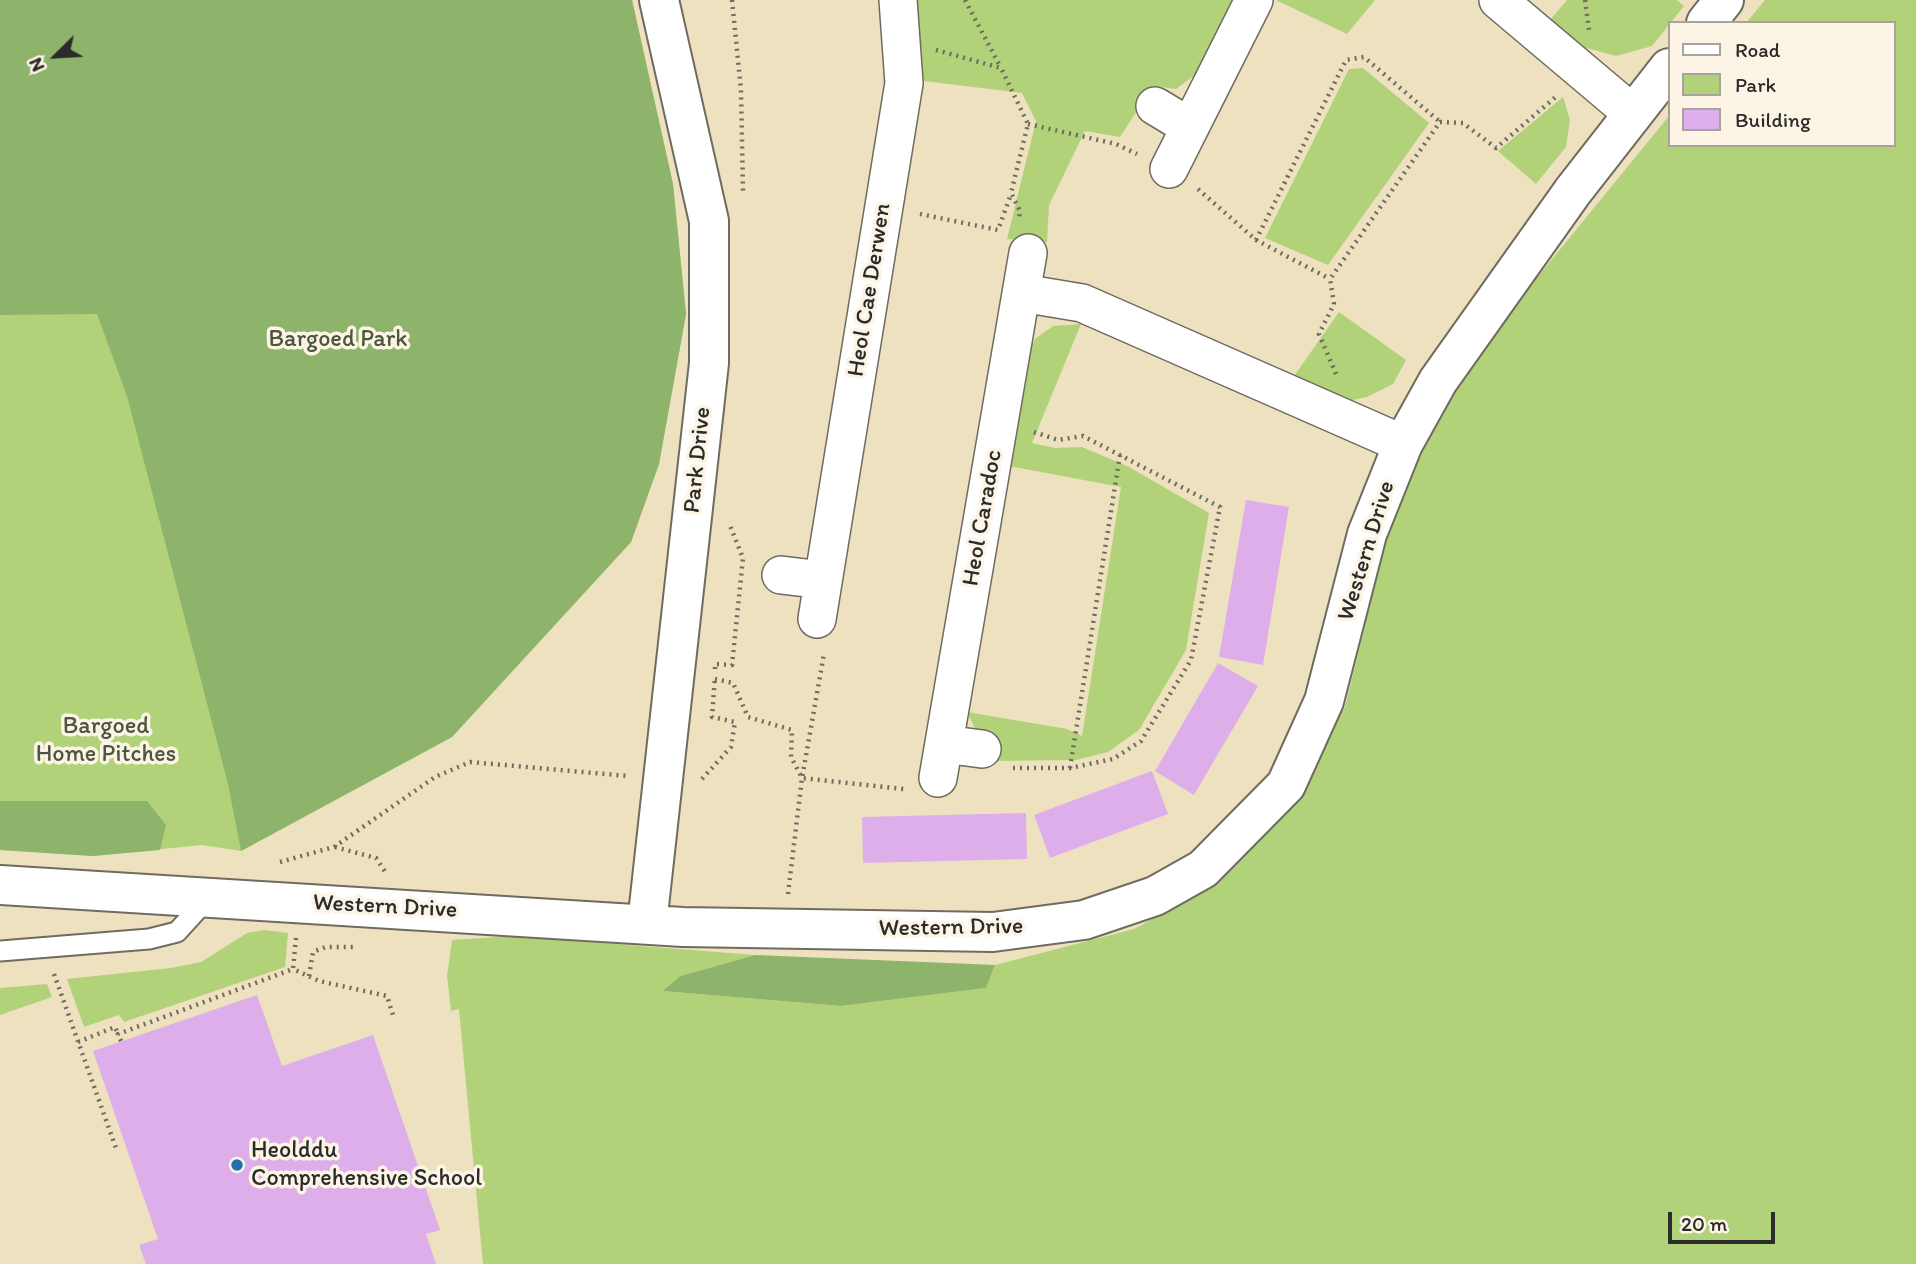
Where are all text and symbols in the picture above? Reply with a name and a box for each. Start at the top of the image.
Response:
north arrow [21,21,91,91]
legend [1668,21,1895,147]
text: Road [1735,37,1780,62]
text: N [23,54,49,75]
text: Park [1735,72,1776,97]
text: Building [1735,107,1811,132]
street label: Heol Cae Derwen [842,201,898,379]
park label: Bargoed Park [268,326,408,354]
street label: Park Drive [678,405,718,515]
street label: Heol Caradoc [957,448,1009,588]
street label: Western Drive [1332,478,1402,624]
park label: Bargoed Home Pitches [36,713,176,769]
street label: Western Drive [312,889,458,925]
street label: Western Drive [878,912,1024,944]
place label: Heolddu Comprehensive School [251,1137,482,1193]
marker: Heolddu Comprehensive School [229,1157,245,1173]
scale bar [1671,1198,1778,1242]
text: 20 m [1681,1211,1727,1236]

